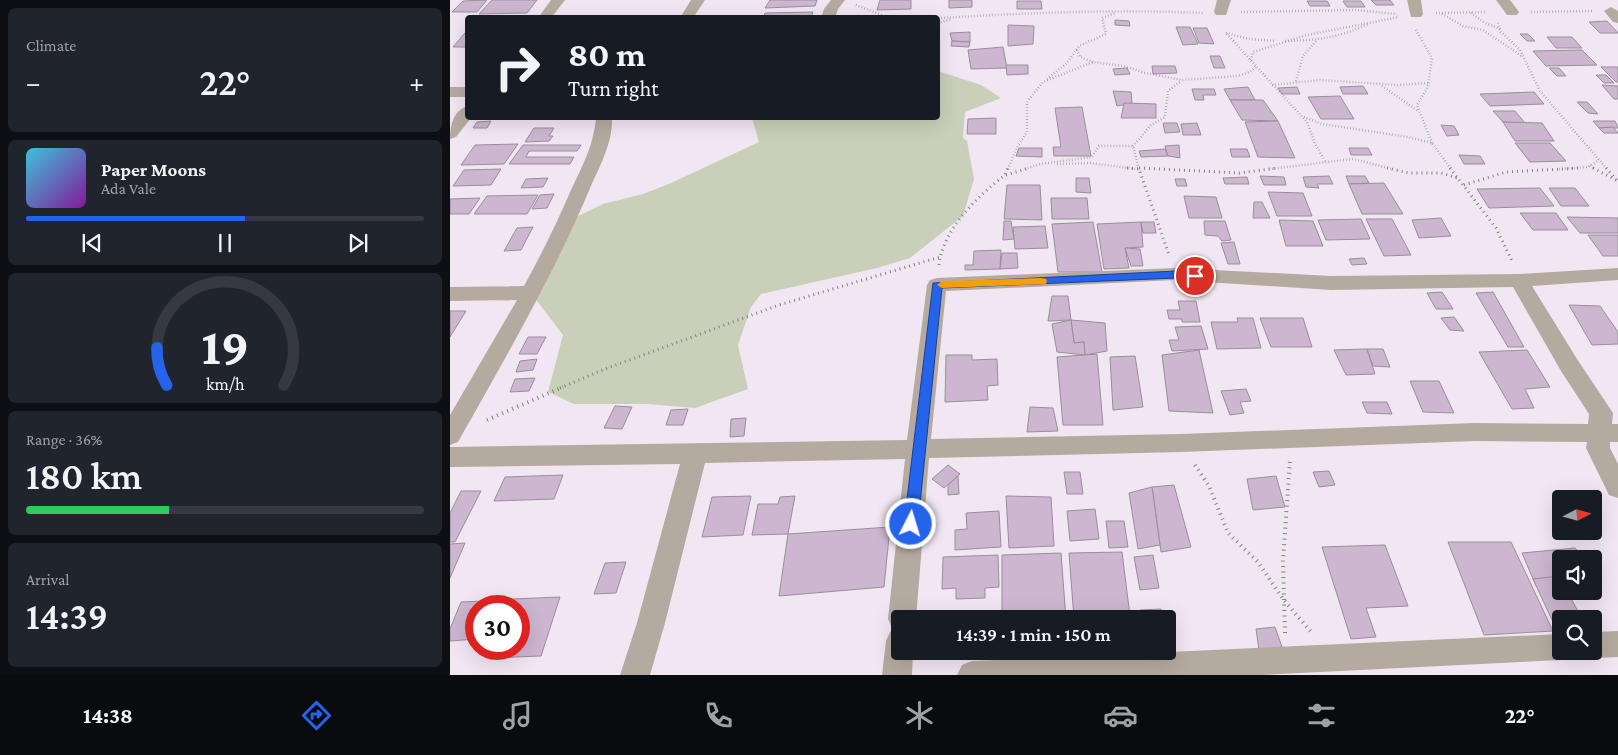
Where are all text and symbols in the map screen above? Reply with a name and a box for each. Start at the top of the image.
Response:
icon: right [485,35,550,100]
text: 80 m [568,35,646,74]
text: Climate [26,37,76,54]
text: 22° [200,61,250,103]
text: − [26,67,41,98]
text: + [409,67,424,98]
text: Turn right [568,76,659,101]
text: Paper Moons [101,159,206,180]
text: Ada Vale [101,180,156,197]
icon: previous [78,229,106,257]
icon: pause [211,229,239,257]
icon: next [344,229,372,257]
pin [1174,255,1216,297]
icon: arrive [1181,262,1209,290]
text: 19 [201,317,249,375]
text: km/h [206,374,245,394]
text: Range · 36% [26,431,102,448]
text: 180 km [26,455,142,497]
north arrow [1552,490,1602,540]
map controls [1552,490,1602,660]
position arrow [884,497,936,549]
button: sound [1552,550,1602,600]
text: Arrival [26,571,70,588]
text: 14:39 [26,595,108,637]
speed limit sign: 30 [465,595,530,660]
button: search [1552,610,1602,660]
text: 14:39 · 1 min · 150 m [956,624,1111,645]
icon: directions [299,698,334,733]
icon: music [500,698,535,733]
icon: phone [701,698,736,733]
icon: climate [902,698,937,733]
icon: car [1103,698,1138,733]
icon: filters [1304,698,1339,733]
text: 14:38 [83,703,133,728]
text: 22° [1505,703,1535,728]

